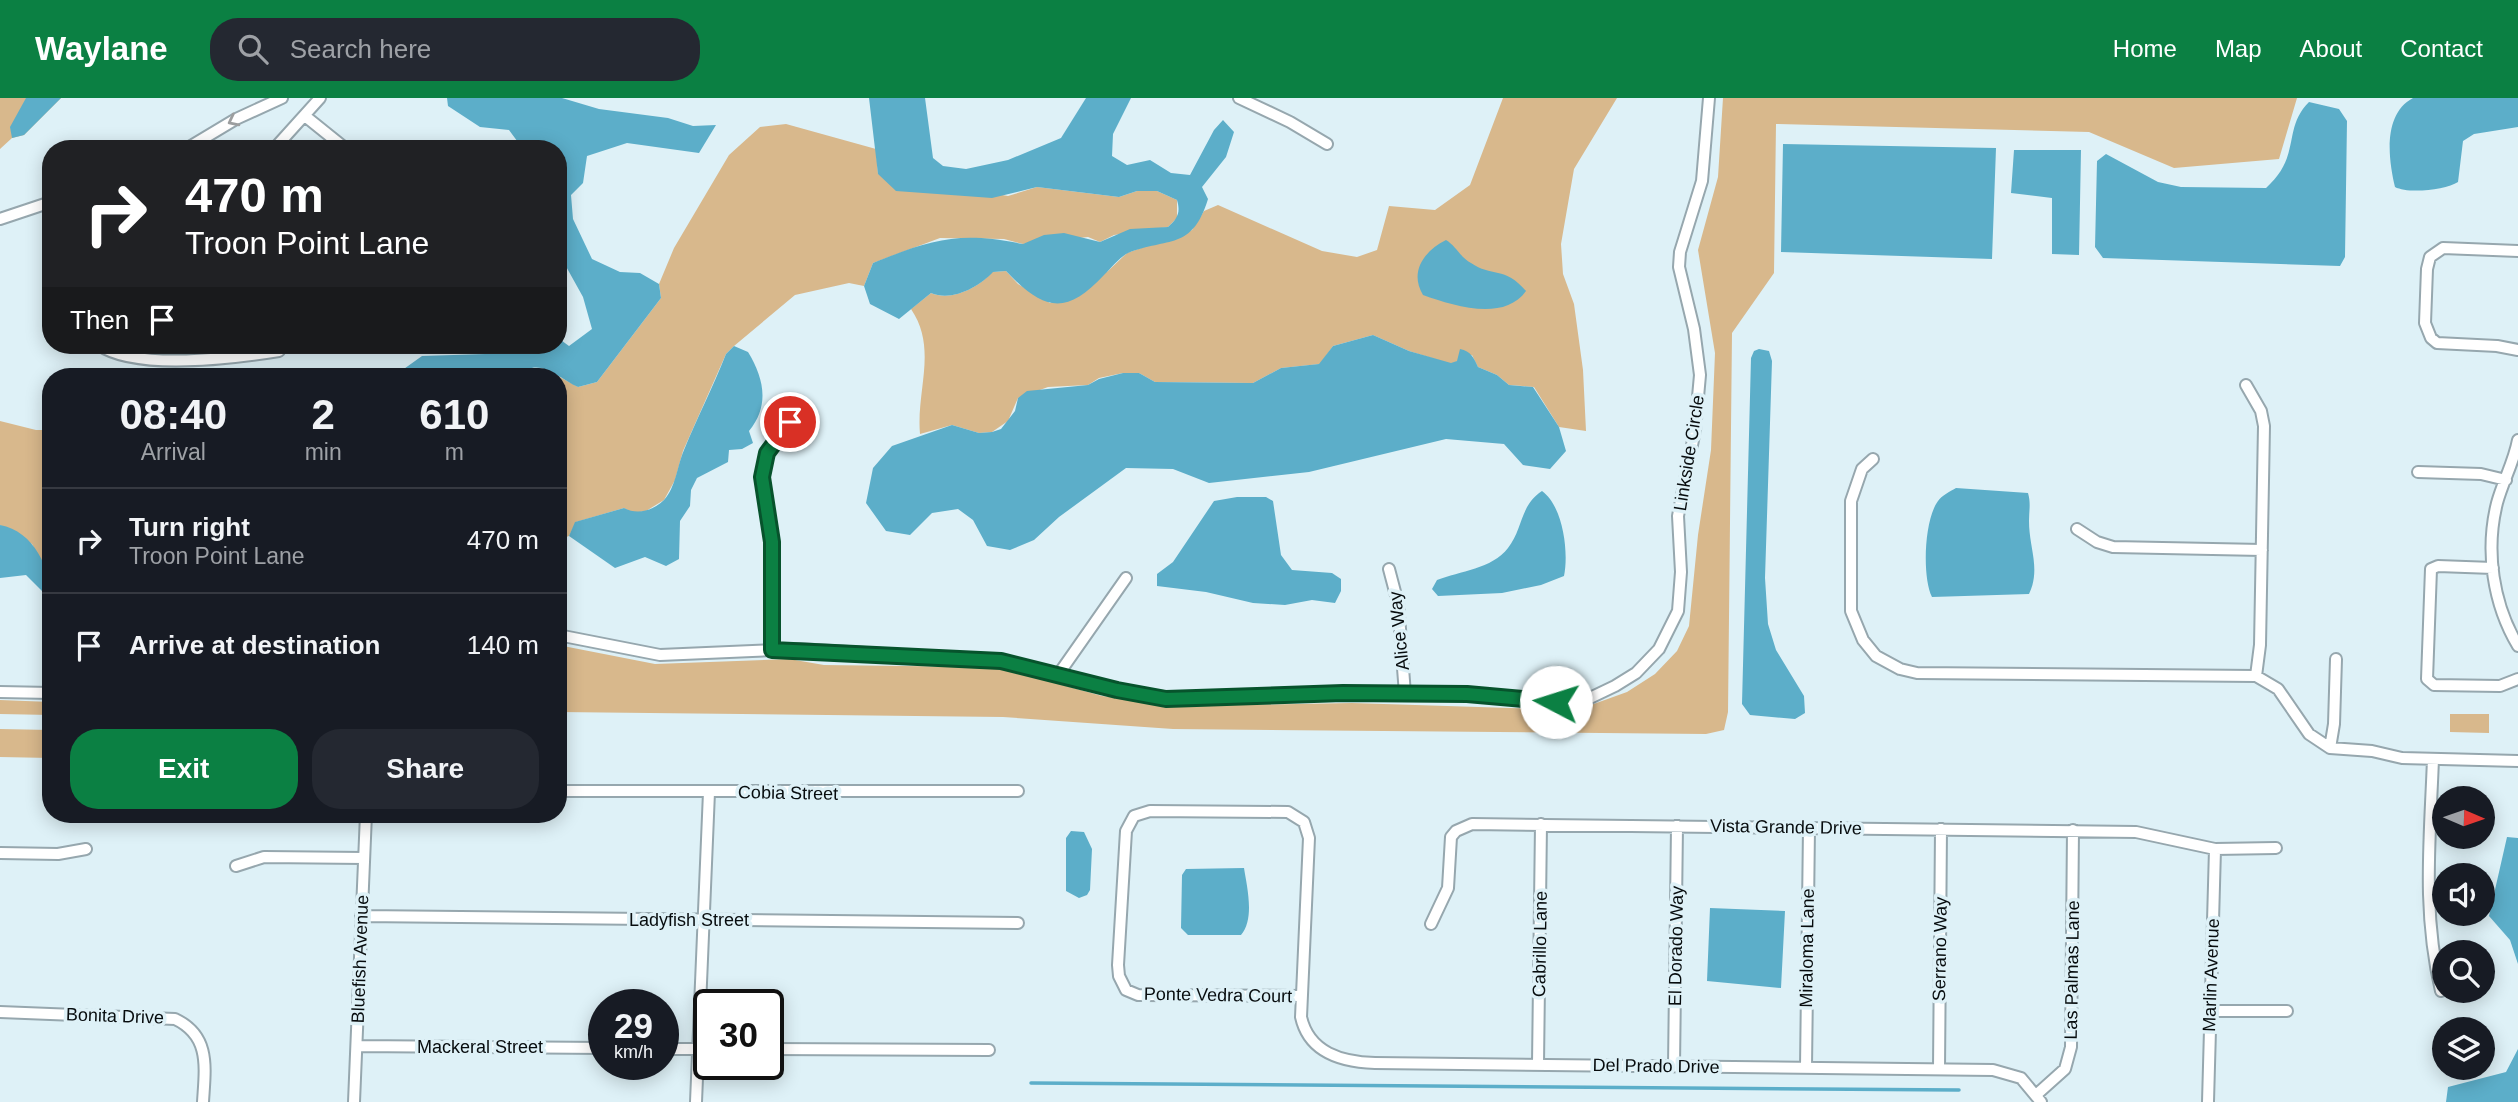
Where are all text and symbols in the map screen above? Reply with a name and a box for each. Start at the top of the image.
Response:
search box [210,18,700,81]
text: Waylane [35,30,168,67]
icon: search [234,30,272,68]
text: Search here [290,34,431,64]
text: Home [2113,35,2177,62]
text: Map [2215,35,2262,62]
text: About [2300,35,2362,62]
text: Contact [2400,35,2483,62]
one-way arrow [228,113,240,127]
icon: right [70,168,161,259]
text: 470 m [185,168,324,222]
text: Troon Point Lane [185,225,429,261]
icon: arrive [143,301,181,339]
text: Then [70,305,129,335]
text: 08:40 [120,391,227,438]
text: 2 [311,391,335,438]
text: 610 [419,391,489,438]
pin [760,392,820,452]
street label: Linkside Circle [1670,394,1708,512]
icon: arrive [771,403,809,441]
text: Arrival [141,439,206,465]
text: min [305,439,342,465]
text: m [445,439,464,465]
text: Turn right [129,512,250,542]
icon: right [70,522,108,560]
text: 470 m [467,525,539,555]
text: Troon Point Lane [129,543,305,569]
street label: Alice Way [1385,590,1413,672]
icon: arrive [70,627,108,665]
text: Arrive at destination [129,630,380,660]
text: 140 m [467,630,539,660]
position arrow [1519,665,1593,739]
button: Exit [70,729,298,809]
button: Share [312,729,539,809]
street label: Cobia Street [738,782,838,804]
north arrow [2432,786,2496,849]
map controls [2432,786,2495,1080]
street label: Vista Grande Drive [1710,816,1862,838]
button: sound [2432,863,2495,926]
street label: El Dorado Way [1665,886,1687,1006]
street label: Miraloma Lane [1796,888,1818,1008]
street label: Cabrillo Lane [1529,891,1551,997]
street label: Bluefish Avenue [348,894,372,1024]
street label: Serrano Way [1929,897,1951,1001]
street label: Las Palmas Lane [2061,900,2083,1040]
street label: Ladyfish Street [629,910,749,930]
street label: Marlin Avenue [2199,918,2223,1032]
button: search [2432,940,2495,1003]
street label: Ponte Vedra Court [1144,984,1292,1006]
speed limit sign: 30 [693,989,784,1080]
street label: Bonita Drive [66,1004,164,1028]
text: 29 [614,1006,653,1045]
button: layers [2432,1017,2495,1080]
street label: Mackeral Street [417,1037,543,1057]
text: km/h [614,1042,653,1062]
street label: Del Prado Drive [1592,1055,1720,1077]

